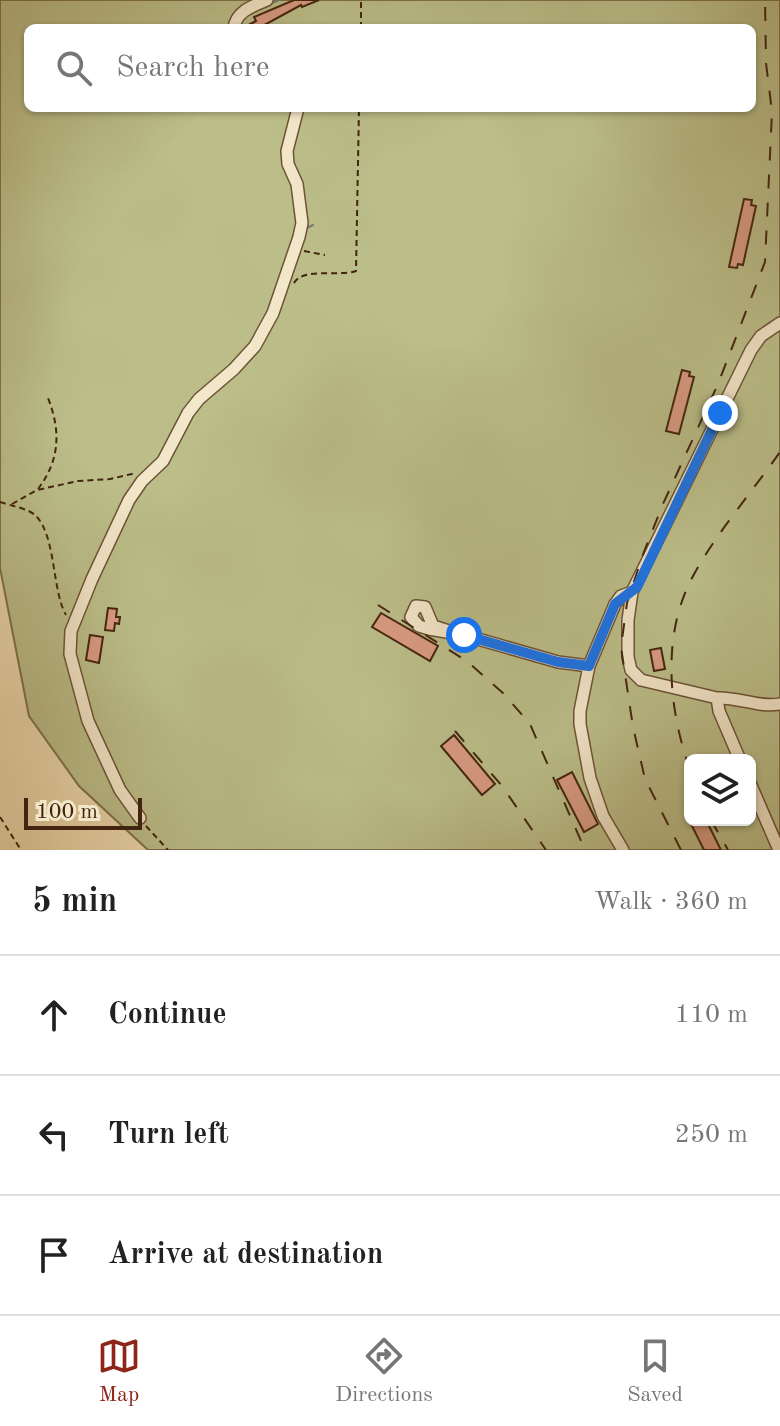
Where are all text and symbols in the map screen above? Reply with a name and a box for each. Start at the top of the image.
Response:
search box [24,24,756,112]
icon: search [52,46,96,90]
text: Search here [116,53,270,83]
route end [702,395,738,431]
route start [446,617,482,653]
map controls [684,754,756,826]
button: layers [684,754,756,826]
scale bar [24,794,142,830]
text: 100 m [36,801,98,823]
text: 5 min [32,885,117,919]
text: Walk · 360 m [594,889,748,915]
icon: ahead [32,993,76,1037]
text: Continue [108,1000,227,1030]
text: 110 m [675,1002,748,1028]
icon: left [32,1113,76,1157]
text: Turn left [108,1120,229,1150]
text: 250 m [675,1122,748,1148]
icon: arrive [32,1233,76,1277]
text: Arrive at destination [108,1240,383,1270]
tab: Map [97,1334,141,1409]
tab: Directions [335,1334,433,1409]
tab: Saved [627,1334,683,1409]

